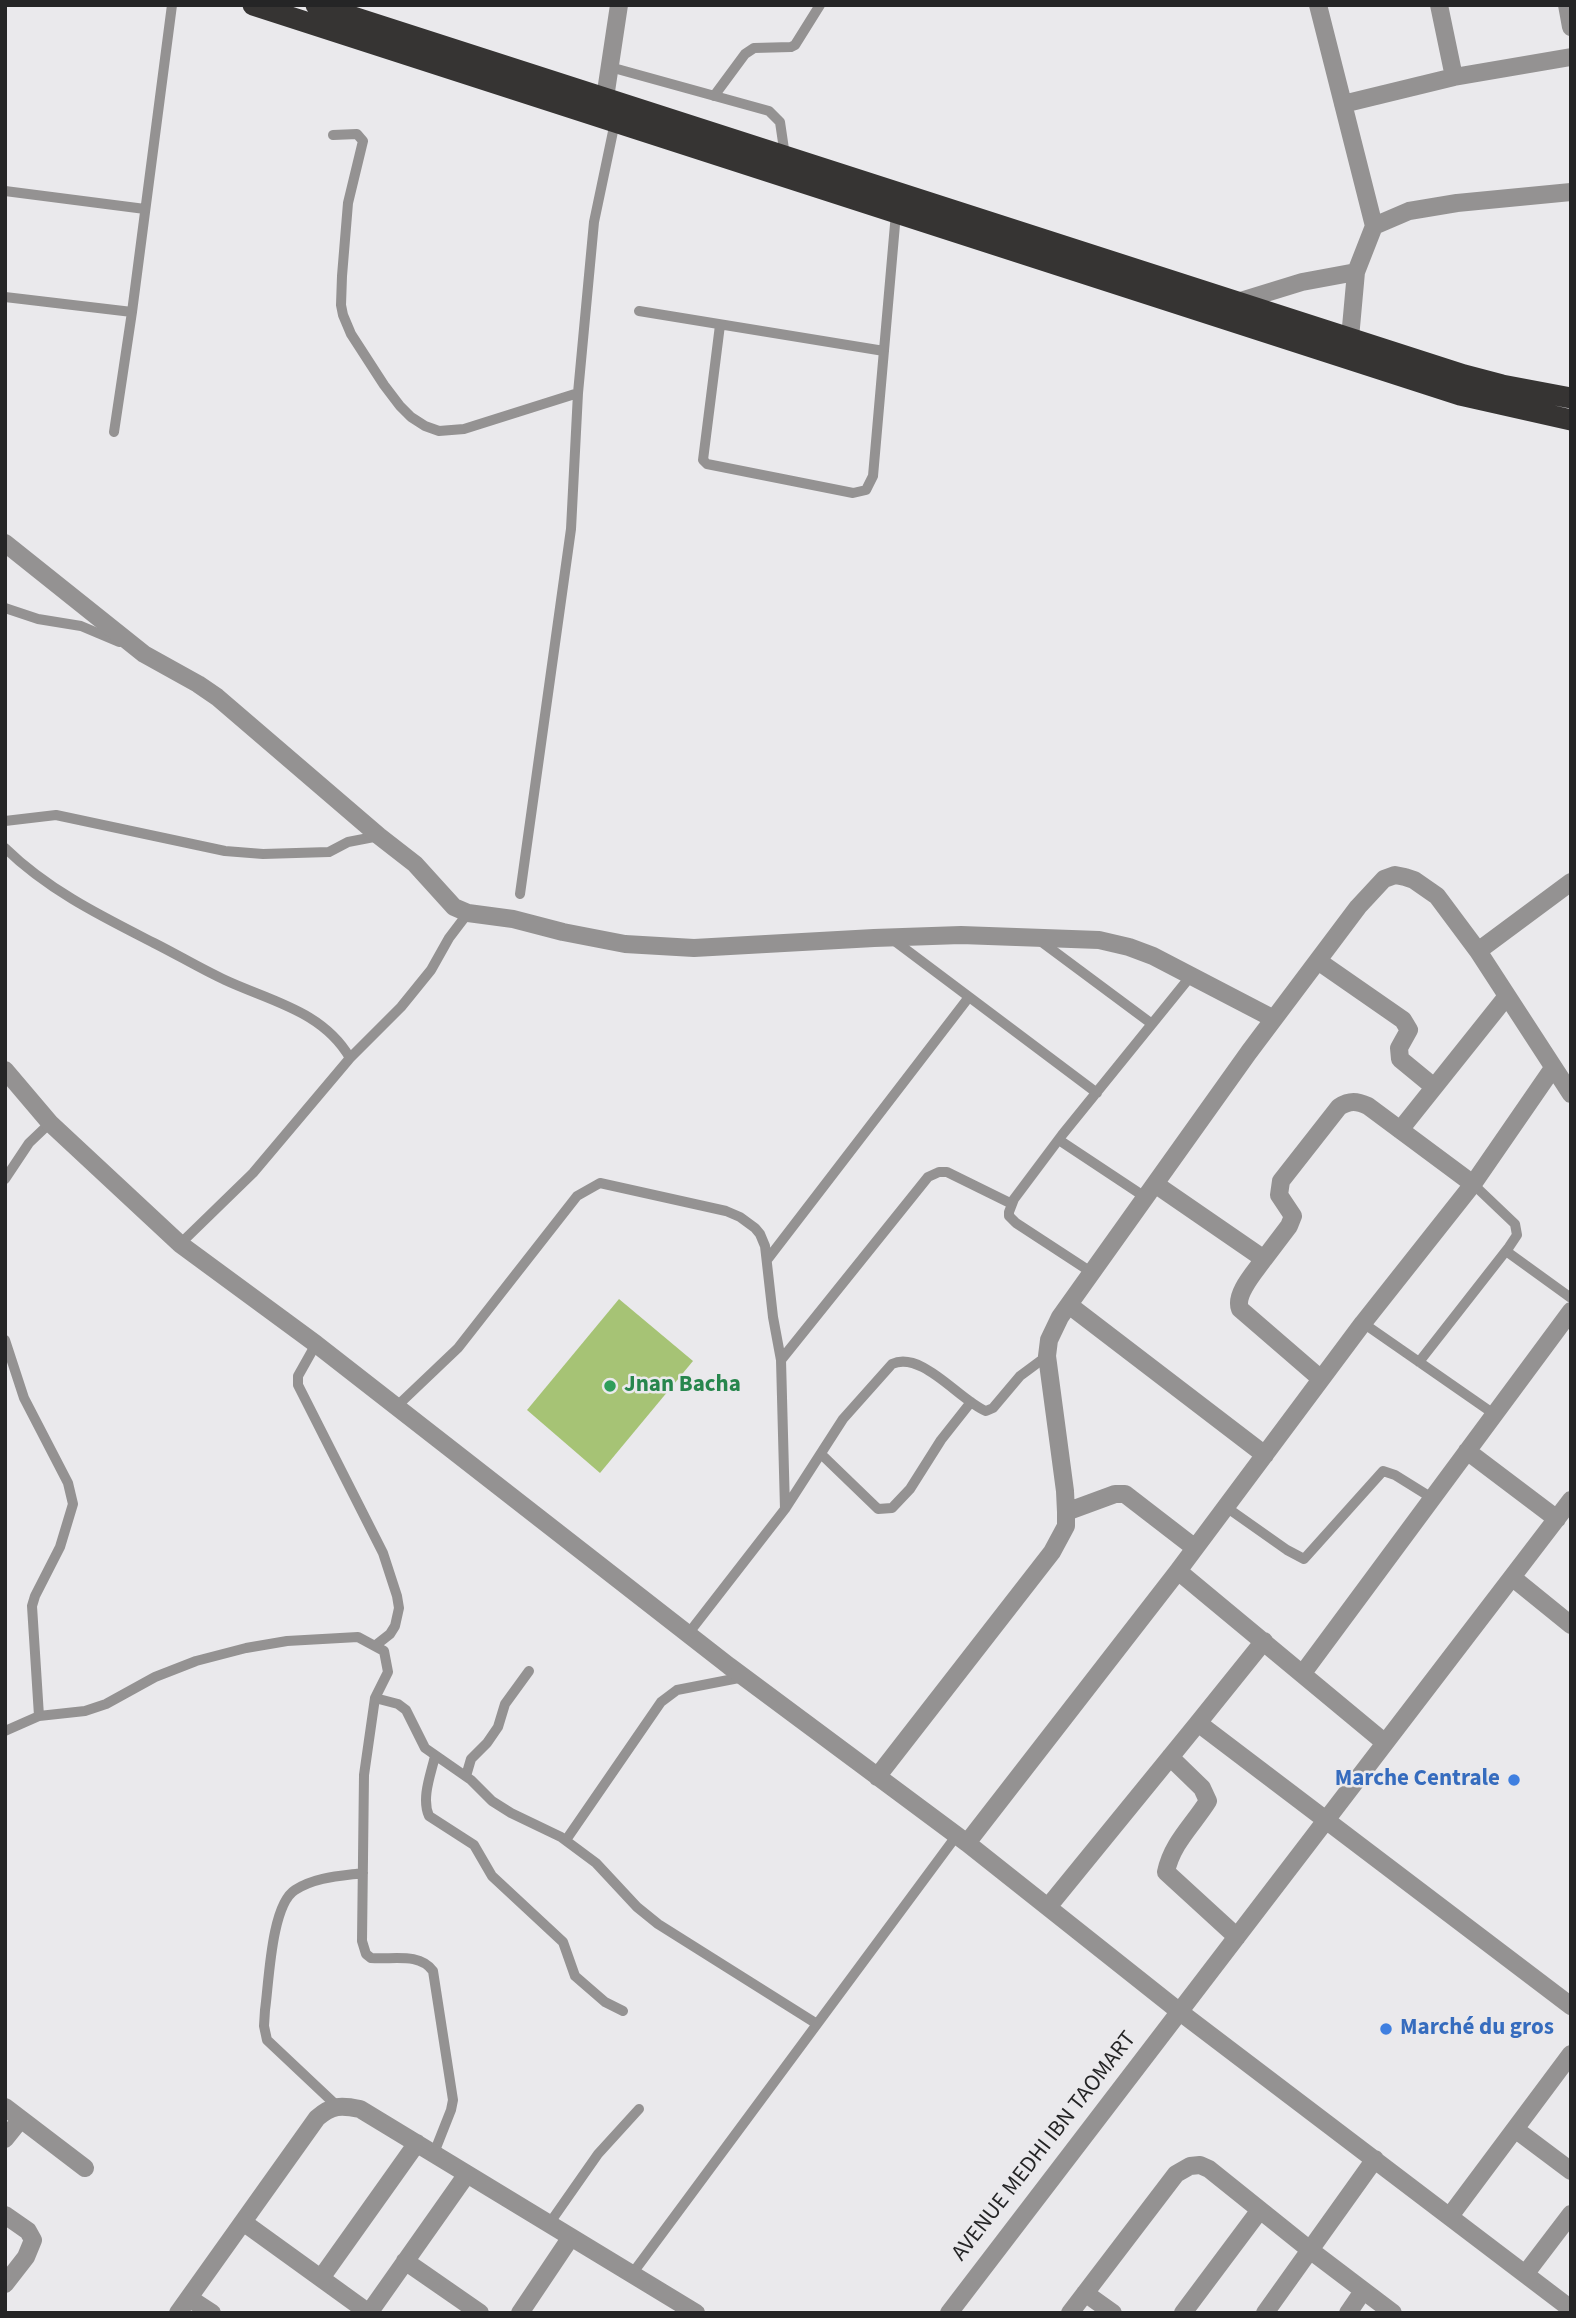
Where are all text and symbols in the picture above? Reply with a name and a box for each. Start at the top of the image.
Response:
place label: Jnan Bacha [624,1372,741,1400]
marker: Jnan Bacha [602,1378,618,1394]
place label: Marche Centrale [1335,1766,1500,1794]
marker: Marche Centrale [1506,1772,1522,1788]
place label: Marché du gros [1400,2015,1554,2043]
marker: Marché du gros [1378,2021,1394,2037]
street label: AVENUE MEDHI IBN TAOMART [947,2027,1143,2267]

